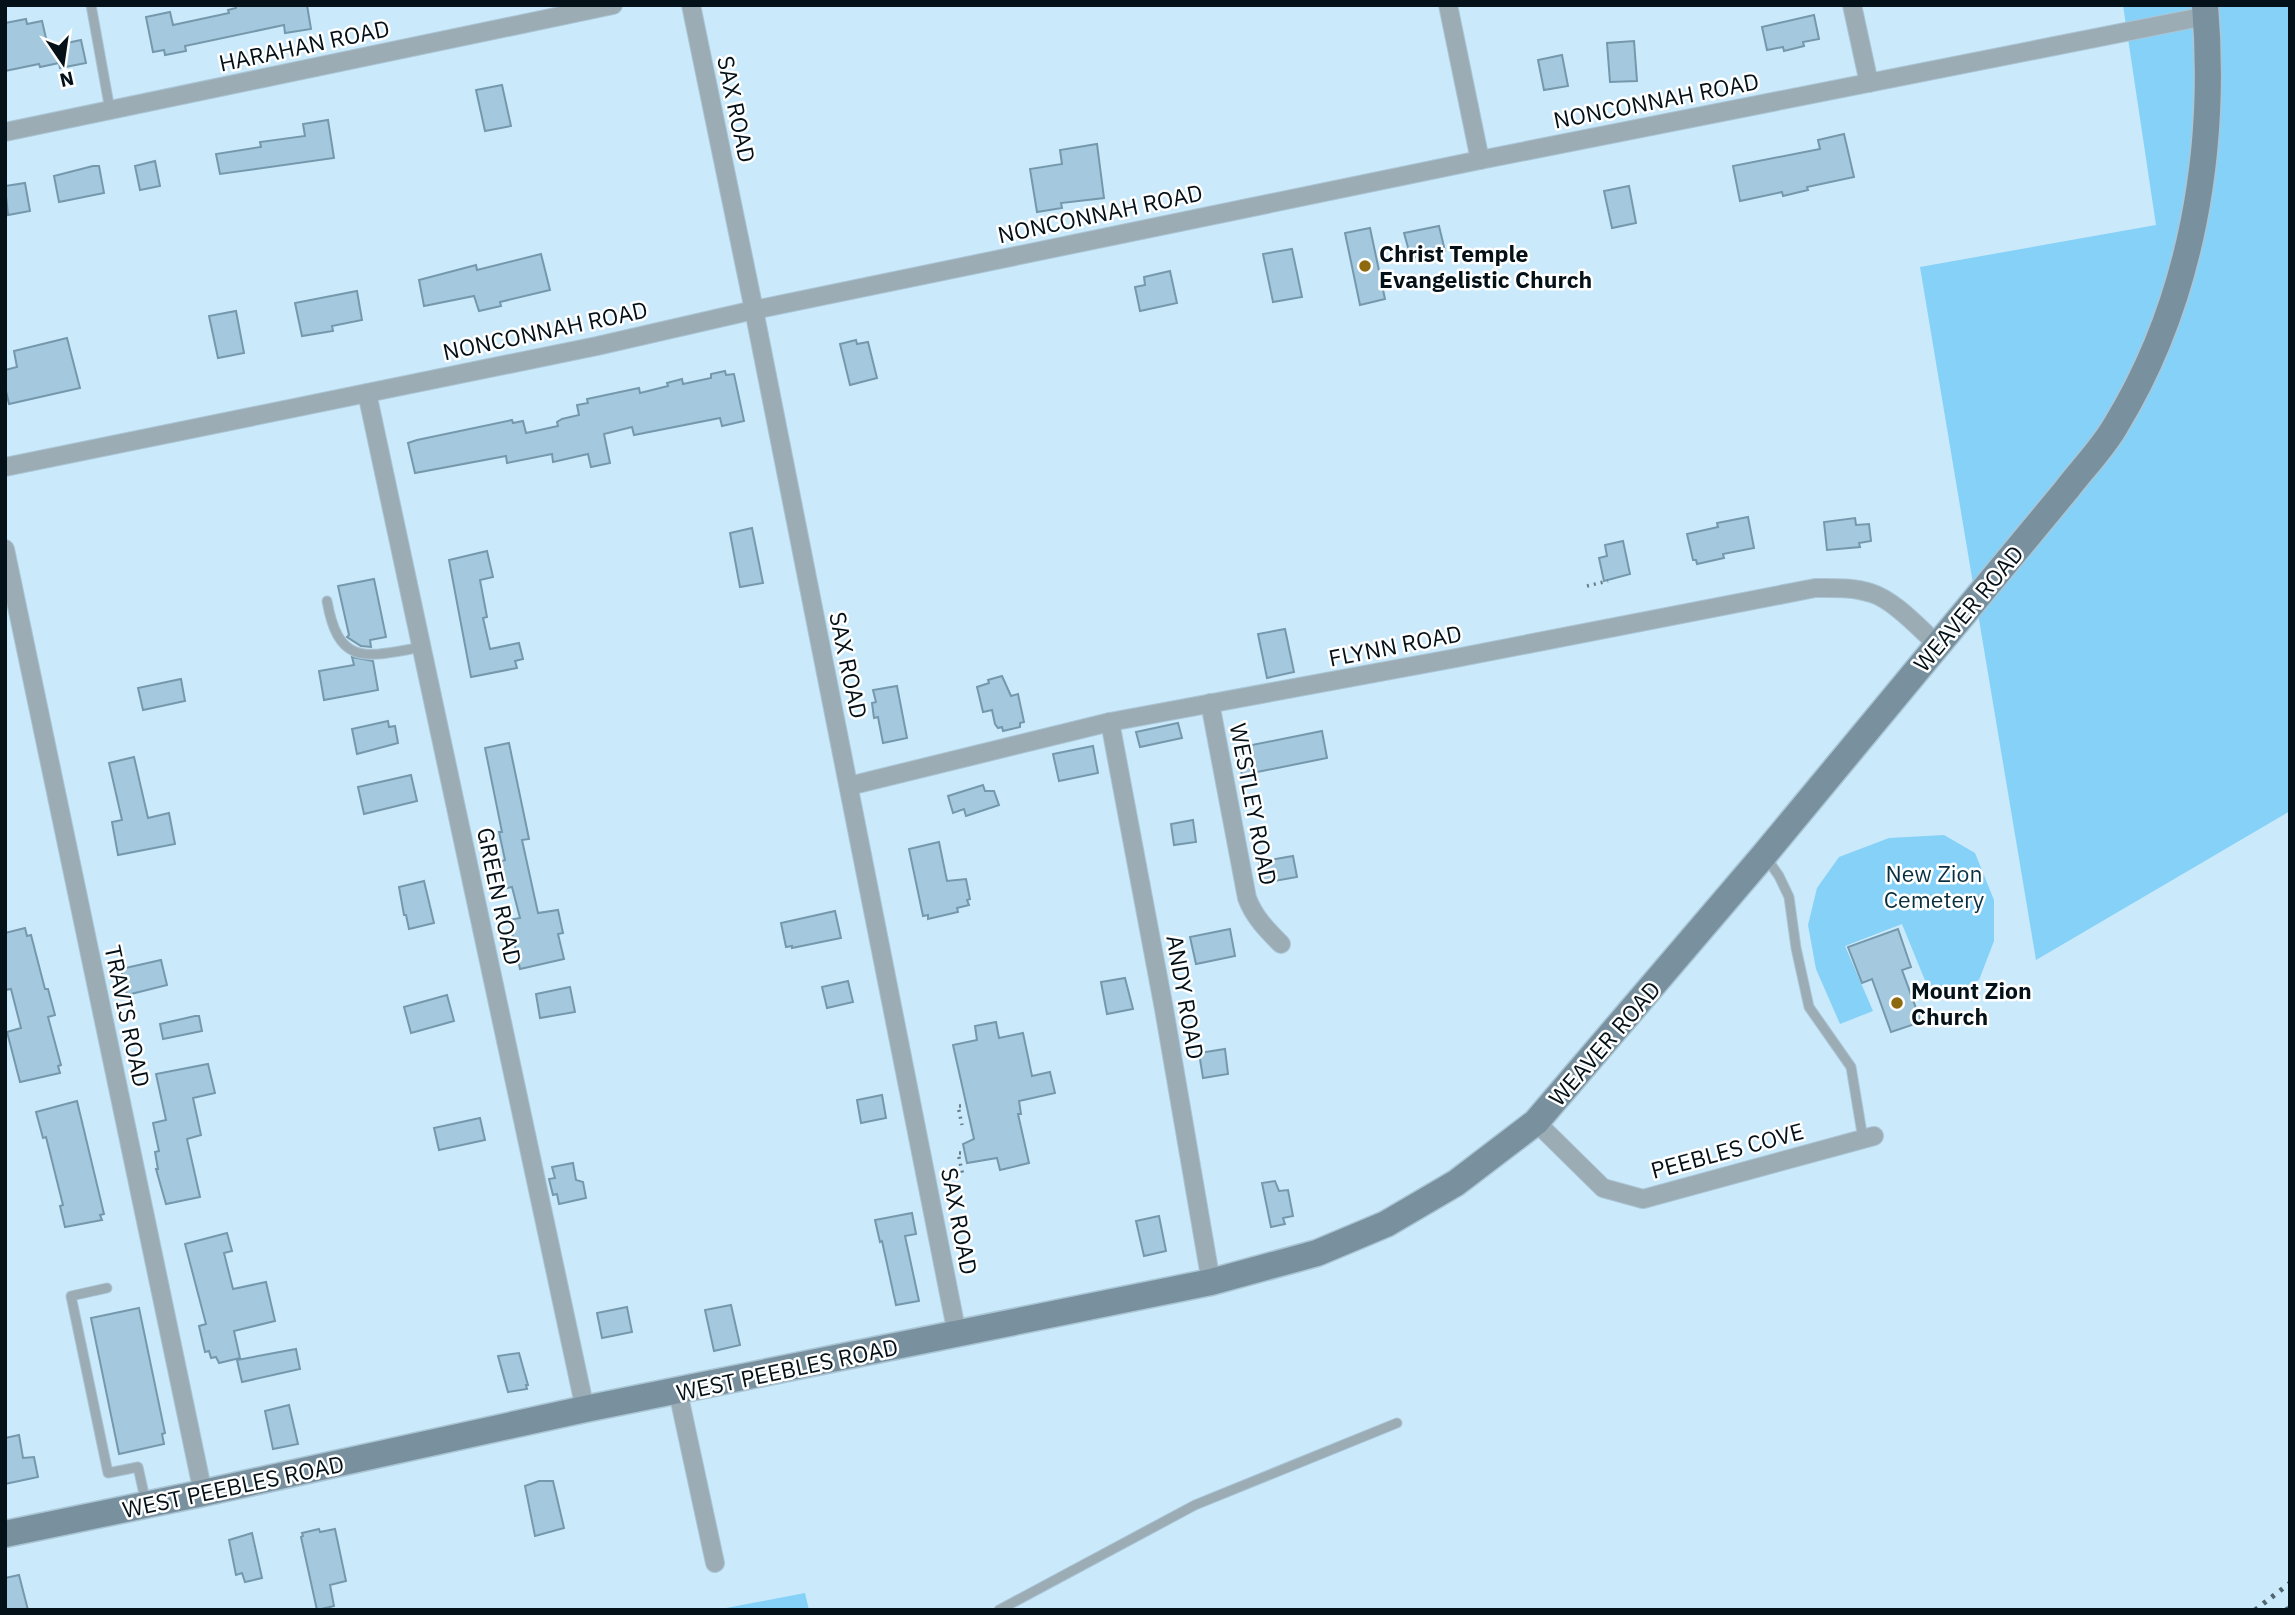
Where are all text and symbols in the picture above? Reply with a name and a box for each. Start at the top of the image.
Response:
street label: HARAHAN ROAD [216,12,392,78]
north arrow [28,28,98,98]
street label: SAX ROAD [711,53,763,165]
street label: NONCONNAH ROAD [1551,65,1761,135]
text: N [57,66,76,93]
street label: NONCONNAH ROAD [995,177,1205,249]
place label: Christ Temple Evangelistic Church [1379,238,1592,294]
marker: Christ Temple Evangelistic Church [1357,258,1373,274]
street label: NONCONNAH ROAD [440,294,650,366]
street label: WEAVER ROAD [1906,539,2030,677]
street label: SAX ROAD [823,609,875,721]
street label: FLYNN ROAD [1326,617,1464,673]
street label: WESTLEY ROAD [1224,721,1284,887]
street label: GREEN ROAD [471,824,529,968]
park label: New Zion Cemetery [1884,858,1985,914]
street label: ANDY ROAD [1160,933,1212,1061]
street label: TRAVIS ROAD [98,942,158,1090]
street label: WEAVER ROAD [1542,974,1666,1112]
place label: Mount Zion Church [1911,975,2032,1031]
marker: Mount Zion Church [1889,995,1905,1011]
street label: PEEBLES COVE [1647,1115,1807,1185]
street label: SAX ROAD [935,1165,985,1277]
street label: WEST PEEBLES ROAD [674,1331,900,1407]
street label: WEST PEEBLES ROAD [120,1448,346,1524]

